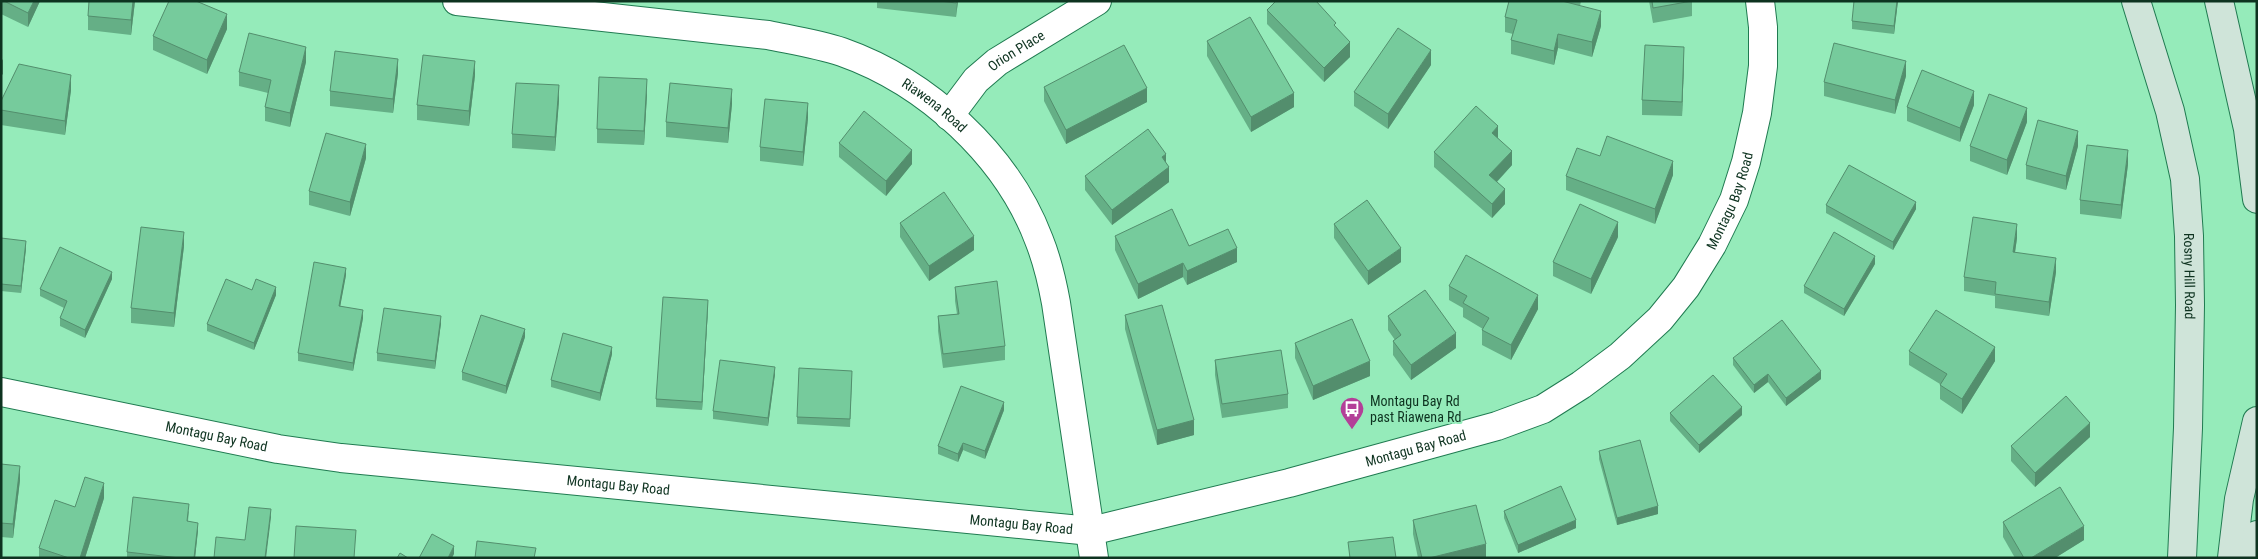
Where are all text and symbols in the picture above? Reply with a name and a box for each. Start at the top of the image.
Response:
street label: Orion Place [985,27,1048,74]
street label: Riawena Road [899,75,970,135]
street label: Montagu Bay Road [1703,151,1756,252]
street label: Rosny Hill Road [2181,233,2198,319]
place label: Montagu Bay Rd past Riawena Rd [1370,393,1461,425]
bus stop icon: Montagu Bay Rd past Riawena Rd [1339,396,1365,430]
street label: Montagu Bay Road [164,418,269,455]
street label: Montagu Bay Road [1364,427,1468,470]
street label: Montagu Bay Road [566,472,671,498]
street label: Montagu Bay Road [969,511,1074,537]

